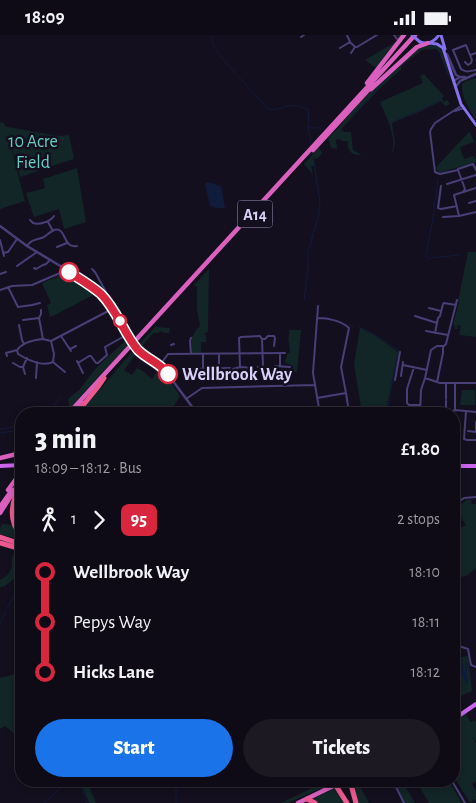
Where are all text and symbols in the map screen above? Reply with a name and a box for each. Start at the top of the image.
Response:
text: 18:09 [25,8,65,27]
park label: 10 Acre Field [8,133,58,172]
road number: A14 [238,200,272,227]
unlabelled marker [59,262,79,282]
unlabelled marker [113,314,127,328]
marker: Wellbrook Way [158,364,178,384]
place label: Wellbrook Way [182,366,293,384]
text: 3 min [35,426,97,454]
text: £1.80 [401,440,440,459]
text: 18:09 – 18:12 · Bus [35,460,142,476]
icon: walk [35,506,63,534]
icon: forward [85,506,113,534]
text: 1 [71,511,77,527]
text: 95 [131,511,147,529]
text: 2 stops [397,511,440,527]
text: Wellbrook Way [73,563,189,582]
text: 18:10 [409,564,440,580]
text: Pepys Way [73,613,151,632]
text: 18:11 [412,614,440,630]
text: Hicks Lane [73,663,154,682]
text: 18:12 [410,664,440,680]
button: Start [35,719,233,777]
button: Tickets [243,719,440,777]

